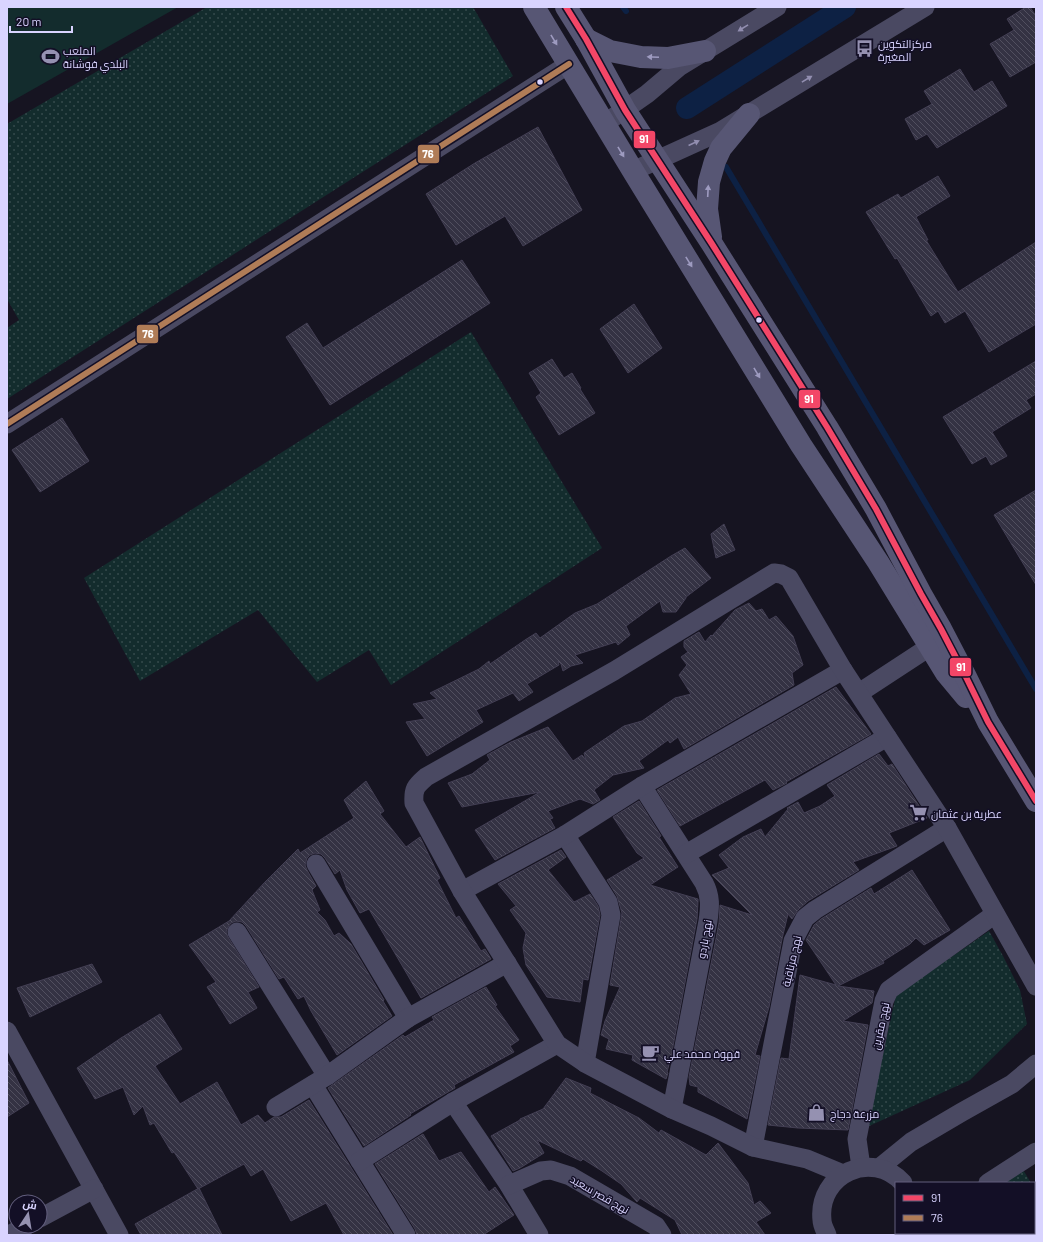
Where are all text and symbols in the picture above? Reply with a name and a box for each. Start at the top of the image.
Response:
scale bar [10,8,72,34]
text: 20 m [16,14,42,28]
one-way arrow [738,24,749,31]
one-way arrow [550,35,558,45]
place label: مركزالتكوين المغيرة [878,37,932,64]
bus stop icon: مركزالتكوين المغيرة [855,39,875,59]
place label: الملعب البلدي فوشانة [63,44,128,73]
sports icon: الملعب البلدي فوشانة [40,46,60,66]
one-way arrow [647,54,659,61]
one-way arrow [801,76,813,83]
unlabelled marker [535,77,545,87]
line badge: 91 [633,130,656,149]
text: 91 [639,132,649,145]
one-way arrow [688,140,700,146]
line badge: 76 [417,144,440,164]
text: 76 [422,147,434,160]
one-way arrow [617,147,625,157]
one-way arrow [705,185,712,197]
one-way arrow [686,256,693,268]
unlabelled marker [754,315,764,325]
line badge: 76 [136,324,159,344]
text: 76 [142,327,154,340]
one-way arrow [754,367,761,379]
line badge: 91 [798,389,821,409]
text: 91 [804,392,814,405]
line badge: 91 [949,657,972,677]
text: 91 [956,660,966,673]
supermarket icon: عطرية بن عثمان [908,803,928,823]
place label: عطرية بن عثمان [931,807,1002,821]
street label: نهج باردو [694,918,716,960]
street label: نهج مرناقية [779,934,805,988]
street label: نهج مقرين [869,1001,893,1051]
cafe icon: قهوة محمد علي [641,1043,661,1063]
place label: قهوة محمد علي [664,1047,740,1063]
shop icon: مزرعة دجاج [807,1103,827,1123]
place label: مزرعة دجاج [830,1107,879,1122]
street label: نهج قصر سعيد [567,1172,632,1218]
legend [895,1182,1035,1234]
text: 91 [931,1190,941,1204]
north arrow [8,1194,48,1234]
text: ش [22,1196,38,1213]
text: 76 [931,1210,943,1224]

